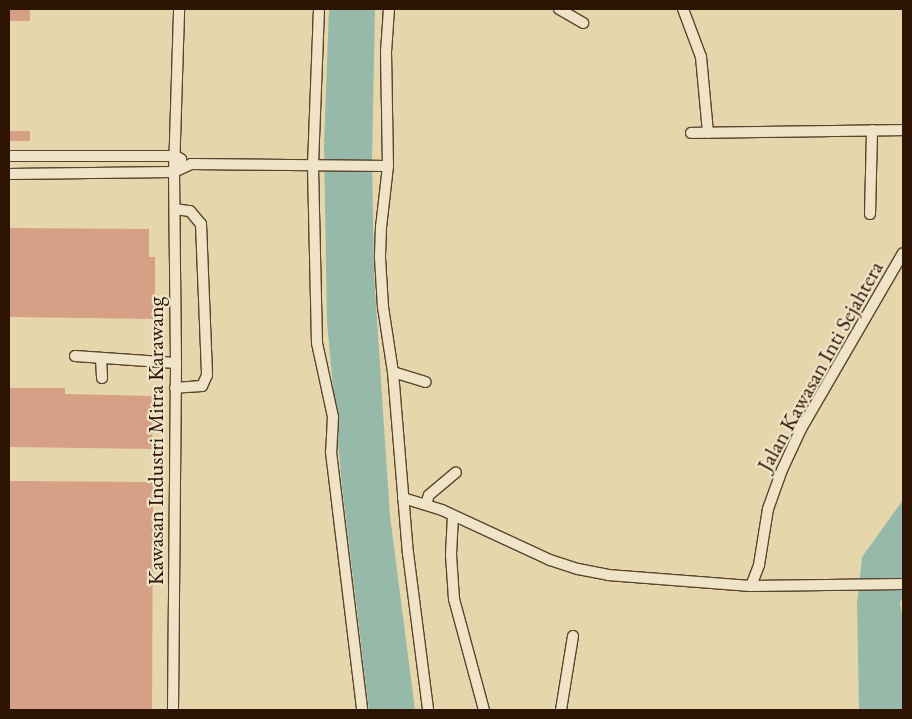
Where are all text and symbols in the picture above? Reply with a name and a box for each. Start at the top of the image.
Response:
street label: Jalan Kawasan Inti Sejahtera [751,256,889,476]
street label: Kawasan Industri Mitra Karawang [143,297,169,585]

